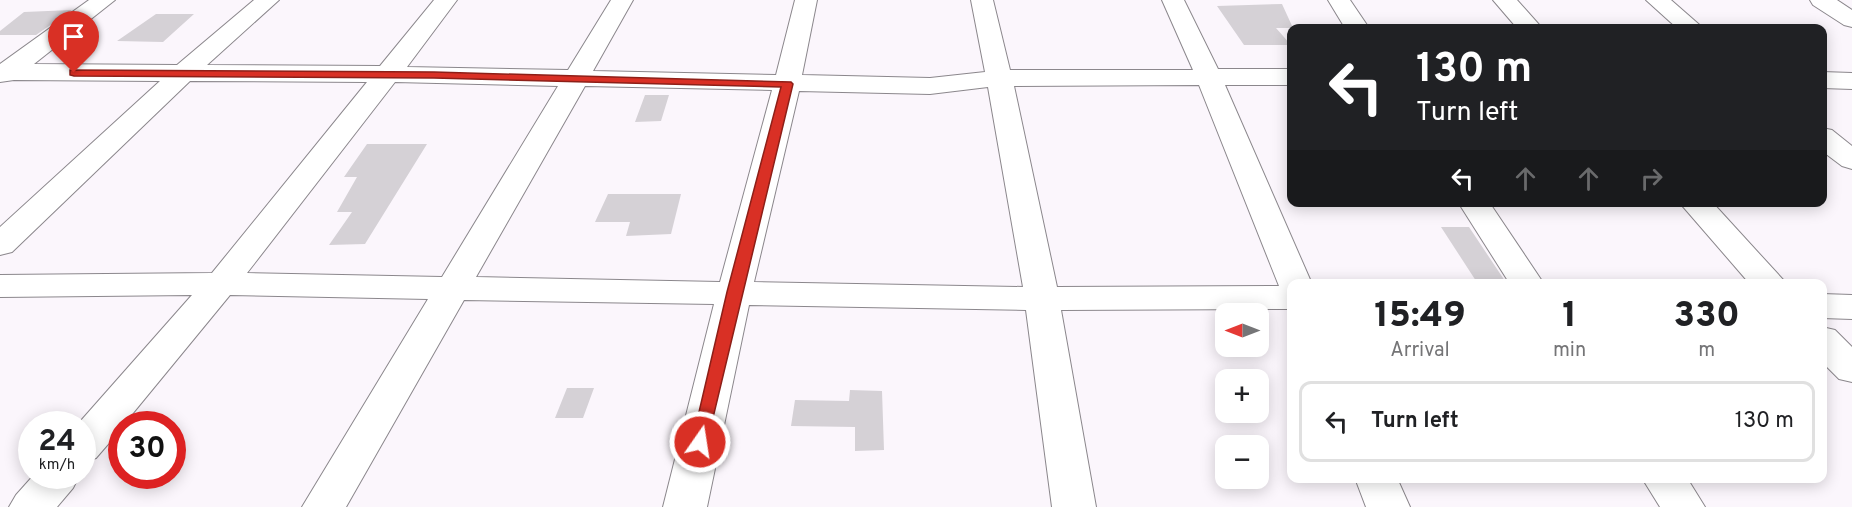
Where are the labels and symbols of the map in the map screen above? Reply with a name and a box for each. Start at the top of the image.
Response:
pin [48,11,99,73]
north arrow [1215,303,1269,357]
position arrow [668,410,732,474]
speed limit sign: 30 [108,411,186,489]

